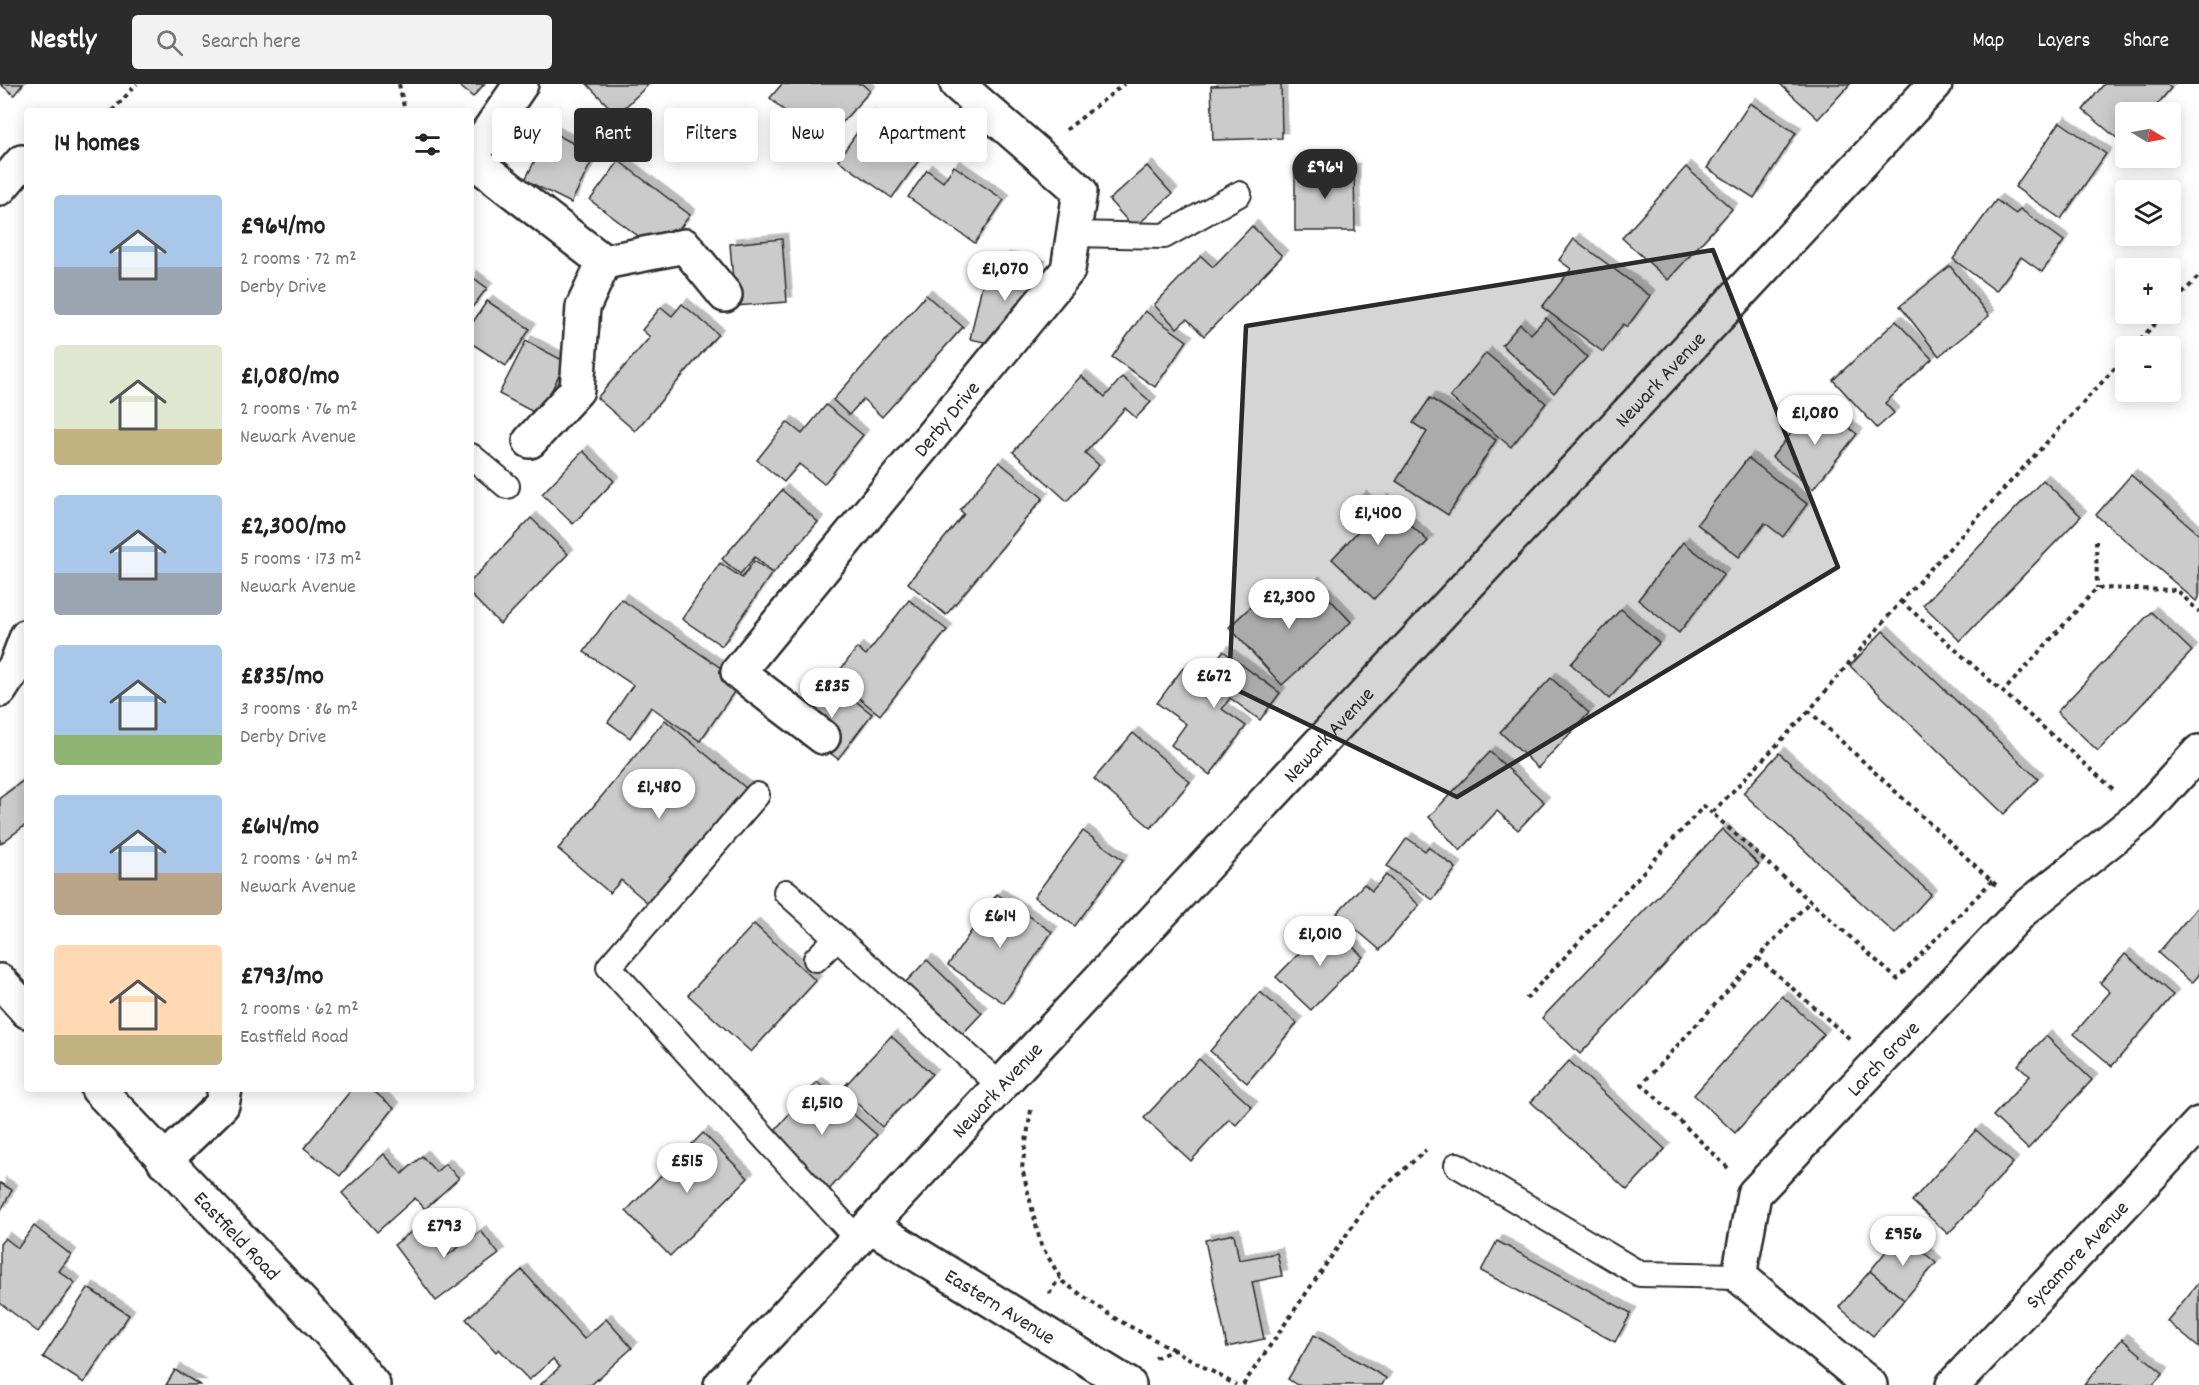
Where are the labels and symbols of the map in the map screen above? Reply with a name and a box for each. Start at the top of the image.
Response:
north arrow [2115,102,2181,168]
pin: £964 [1289,149,1361,200]
pin: £1,070 [956,251,1054,302]
street label: Newark Avenue [1609,326,1714,436]
street label: Derby Drive [908,376,989,465]
pin: £1,080 [1766,395,1864,446]
pin: £1,400 [1329,495,1427,546]
pin: £2,300 [1240,579,1338,630]
pin: £672 [1178,658,1250,709]
pin: £835 [796,668,868,719]
street label: Newark Avenue [1278,682,1383,791]
pin: £1,480 [610,769,708,820]
pin: £614 [964,898,1036,949]
pin: £1,010 [1271,916,1369,967]
street label: Larch Grove [1841,1015,1928,1105]
street label: Newark Avenue [946,1037,1051,1146]
pin: £1,510 [773,1085,871,1136]
pin: £515 [651,1143,723,1194]
street label: Eastfield Road [185,1186,285,1289]
street label: Sycamore Avenue [2020,1195,2137,1317]
pin: £793 [408,1208,480,1259]
pin: £956 [1867,1216,1939,1267]
street label: Eastern Avenue [938,1263,1060,1354]

